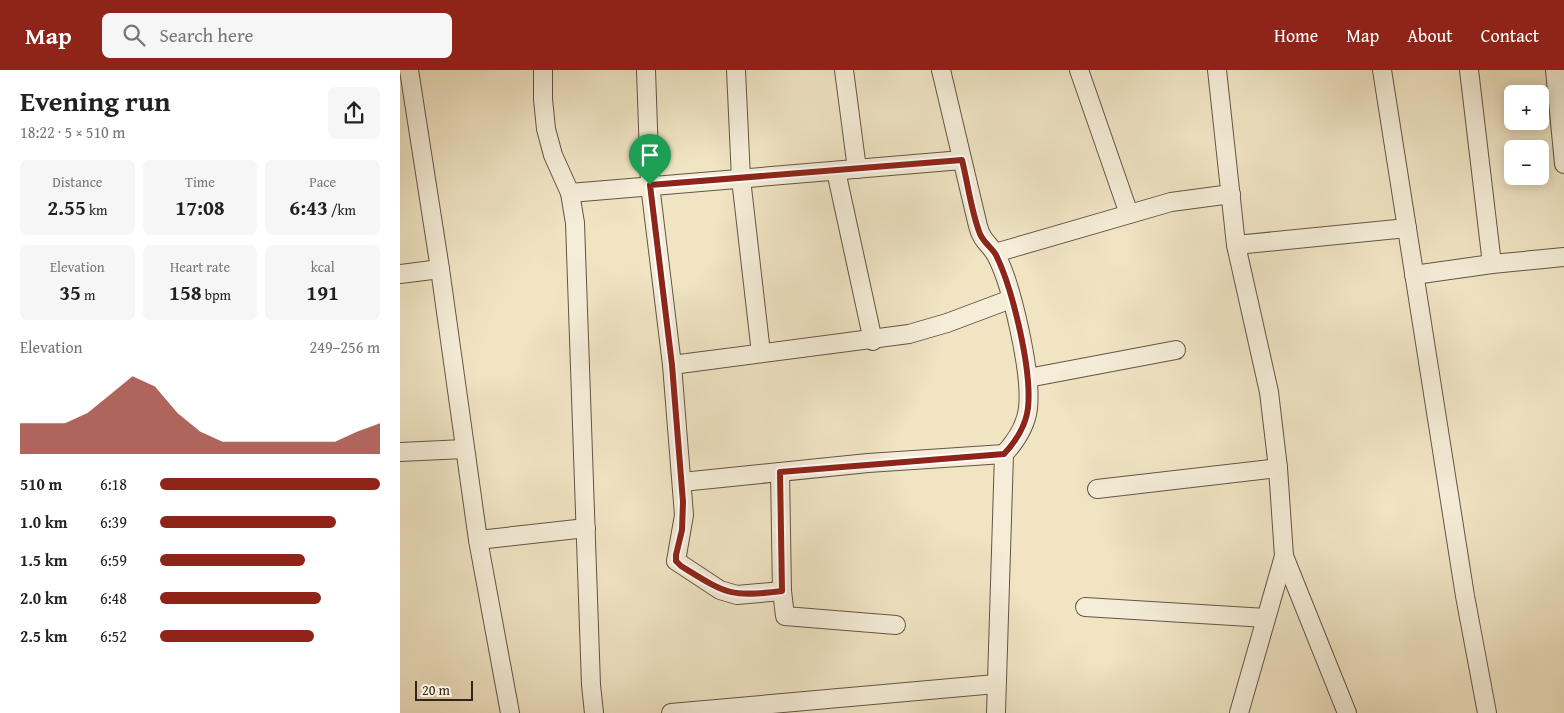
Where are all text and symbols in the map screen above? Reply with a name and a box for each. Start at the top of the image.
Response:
search box [102,13,452,58]
text: Map [25,18,72,53]
icon: search [120,21,148,49]
text: Search here [160,21,253,49]
text: Home [1274,22,1318,49]
text: Map [1346,22,1379,49]
text: About [1407,22,1453,49]
text: Contact [1481,22,1539,49]
text: Evening run [20,80,171,121]
map controls [1504,85,1549,185]
button: + [1504,85,1549,130]
button: share [328,87,380,139]
text: 18:22 · 5 × 510 m [20,120,125,144]
pin [629,134,671,185]
button: − [1504,140,1549,185]
icon: arrive [636,141,664,169]
text: Distance [52,172,102,192]
text: Time [185,172,215,192]
text: Pace [309,172,336,192]
text: 2.55 [47,192,86,223]
text: 17:08 [175,192,225,223]
text: 6:43 [289,192,328,223]
text: km [86,200,107,220]
text: /km [328,200,356,220]
text: Elevation [50,257,105,277]
text: Heart rate [170,257,230,277]
text: kcal [311,257,335,277]
text: 35 [59,277,81,308]
text: 158 [169,277,202,308]
text: 191 [306,277,339,308]
text: m [81,285,95,305]
text: bpm [202,285,231,305]
text: Elevation [20,335,83,359]
text: 249–256 m [310,335,380,359]
text: 510 m [20,472,62,496]
text: 6:18 [100,472,127,496]
text: 1.0 km [20,510,67,534]
text: 6:39 [100,510,127,534]
text: 1.5 km [20,548,67,572]
text: 6:59 [100,548,127,572]
text: 2.0 km [20,586,67,610]
text: 6:48 [100,586,127,610]
text: 2.5 km [20,624,67,648]
text: 6:52 [100,624,127,648]
scale bar [415,678,472,701]
text: 20 m [422,680,450,700]

